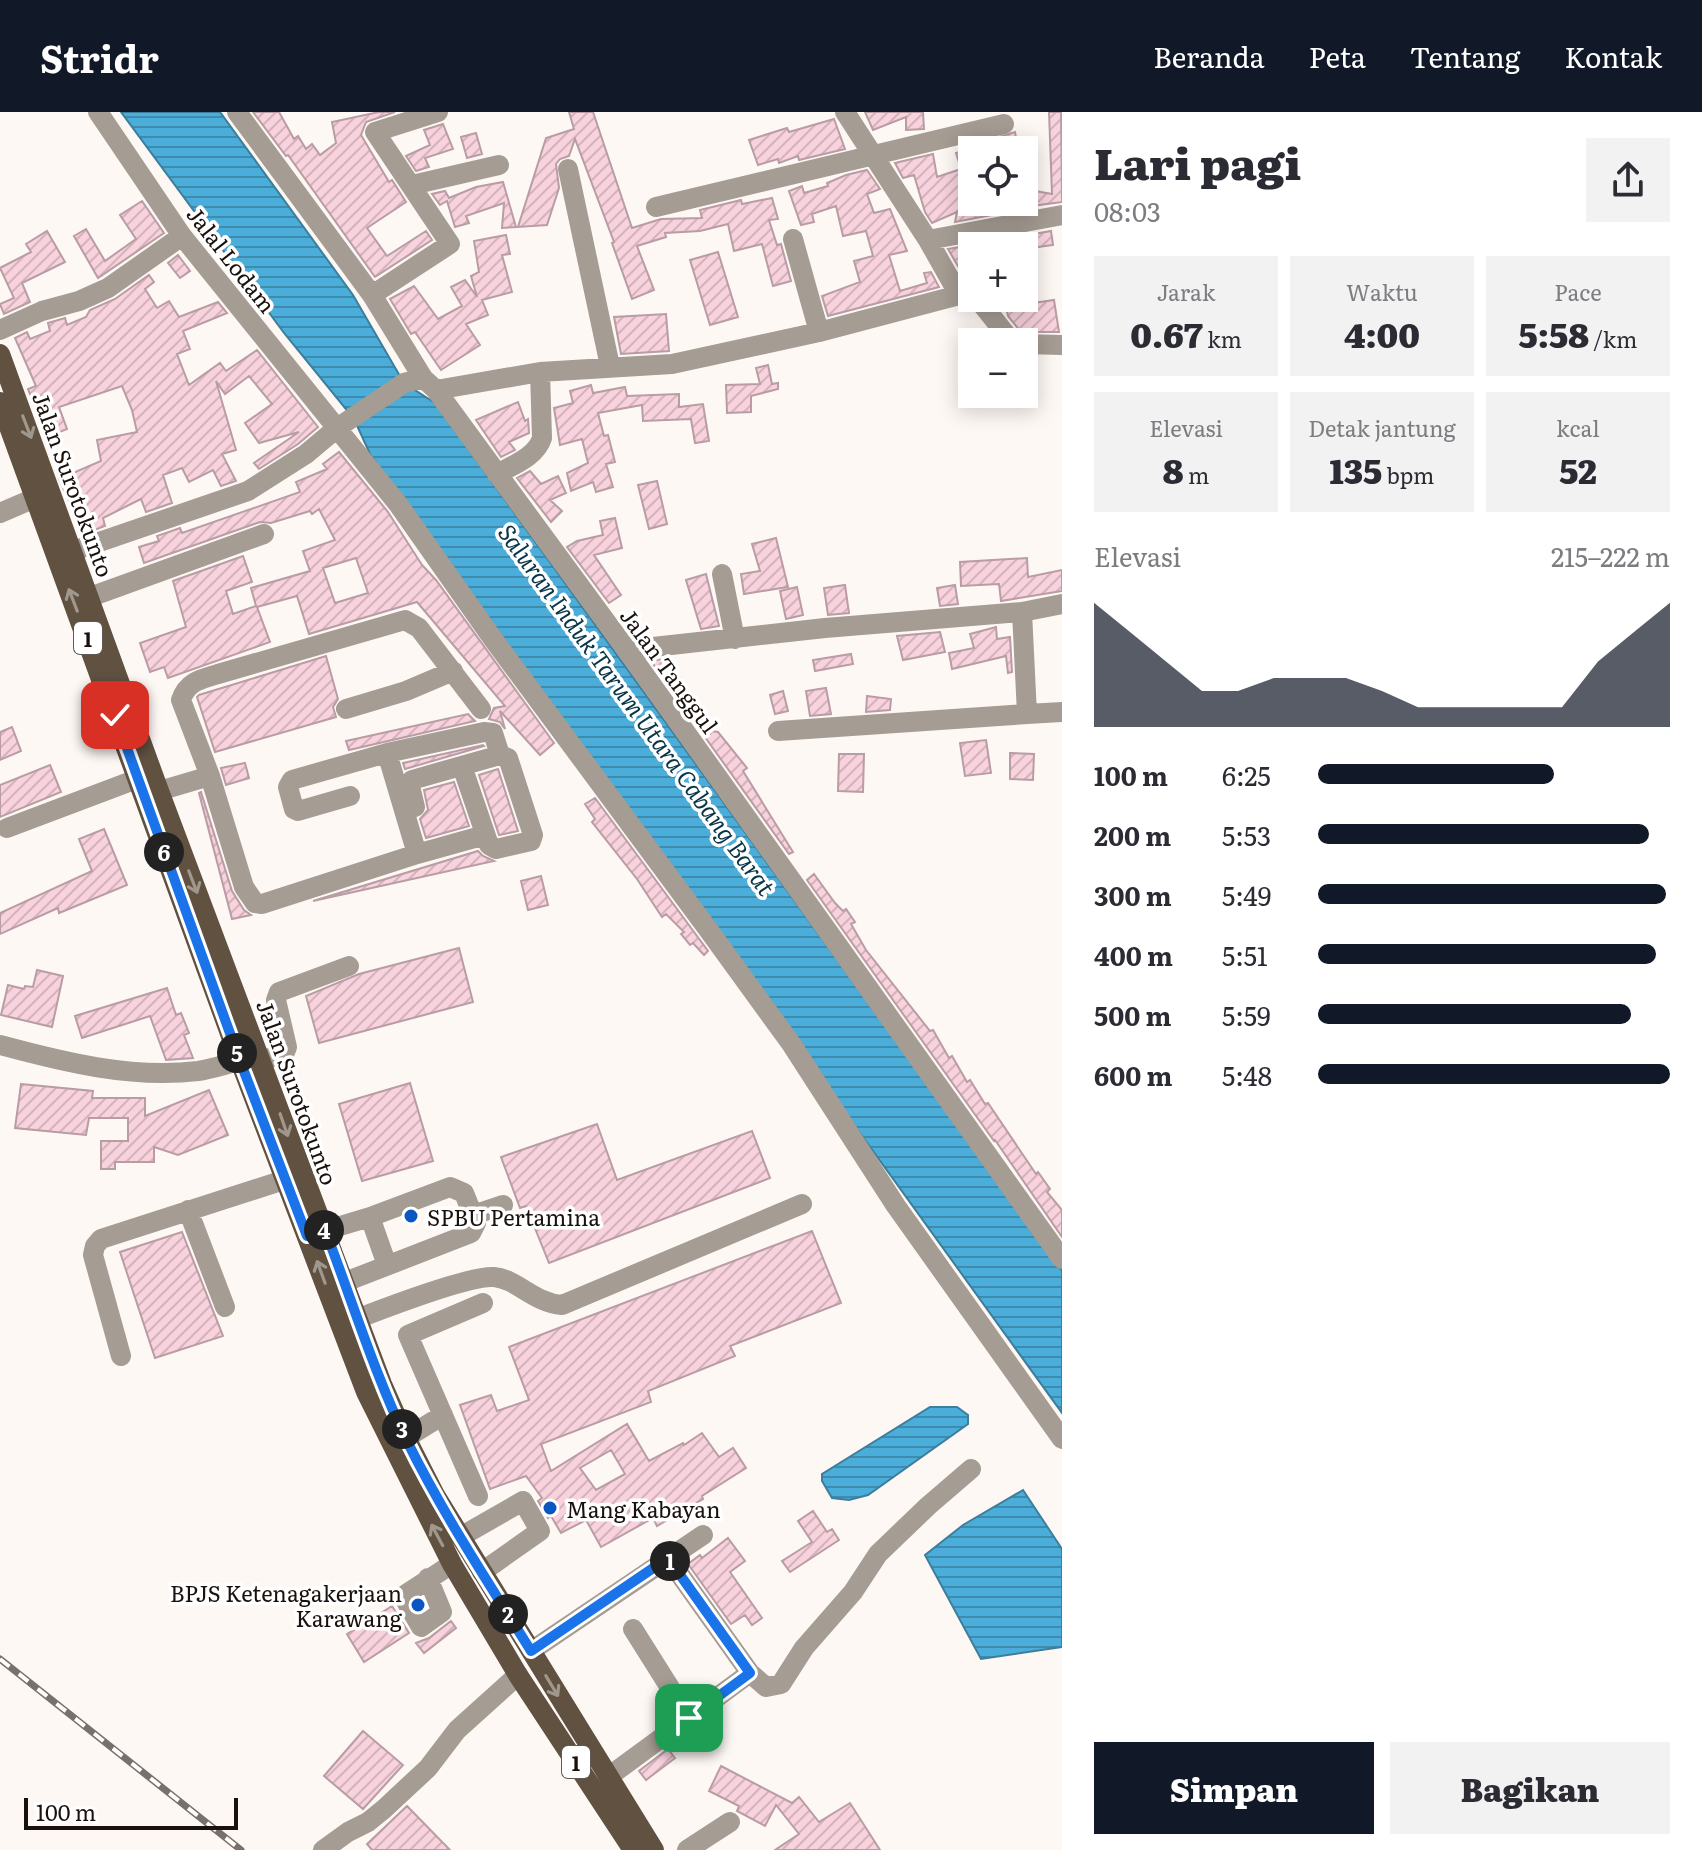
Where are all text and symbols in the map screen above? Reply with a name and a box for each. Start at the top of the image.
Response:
text: Stridr [40,28,159,85]
text: Beranda [1153,35,1265,77]
text: Peta [1309,35,1366,77]
text: Tentang [1410,35,1520,77]
text: Kontak [1564,35,1662,77]
text: Lari pagi [1094,128,1301,194]
map controls [958,136,1038,408]
button: locate [958,136,1038,216]
button: share [1586,138,1670,222]
text: 08:03 [1094,191,1161,230]
street label: Jalal Lodam [180,199,284,319]
button: + [958,232,1038,312]
text: Jarak [1157,275,1215,308]
text: Waktu [1346,275,1418,308]
text: Pace [1554,275,1602,308]
text: 0.67 [1130,308,1203,358]
text: 4:00 [1344,308,1420,358]
text: 5:58 [1519,308,1589,358]
text: km [1203,322,1242,355]
text: /km [1589,322,1637,355]
button: − [958,328,1038,408]
street label: Jalan Surotokunto [25,387,123,581]
text: Elevasi [1149,411,1223,444]
text: Detak jantung [1308,411,1456,444]
text: kcal [1556,411,1600,444]
one-way arrow [21,414,35,439]
text: 8 [1163,444,1184,494]
text: 135 [1330,444,1382,494]
text: 52 [1559,444,1597,494]
text: m [1184,458,1209,491]
text: bpm [1382,458,1434,491]
water label: Saluran Induk Tarum Utara Cabang Barat [491,516,785,902]
text: Elevasi [1094,536,1181,575]
text: 215–222 m [1551,536,1670,575]
one-way arrow [65,588,79,613]
street label: Jalan Tanggul [613,600,727,740]
road number: 1 [74,622,102,654]
pin [81,681,149,749]
icon: check [93,693,137,737]
text: 100 m [1094,755,1168,794]
text: 6:25 [1222,755,1271,794]
text: 200 m [1094,815,1171,854]
text: 5:53 [1222,815,1271,854]
pin: 6 [144,832,184,872]
text: 6 [158,835,170,868]
one-way arrow [187,869,201,894]
text: 300 m [1094,875,1172,914]
text: 5:49 [1222,875,1271,914]
text: 400 m [1094,935,1173,974]
text: 5:51 [1222,935,1268,974]
street label: Jalan Surotokunto [249,995,347,1189]
text: 500 m [1094,995,1171,1034]
text: 5:59 [1222,995,1271,1034]
pin: 5 [217,1033,257,1073]
text: 5 [231,1036,243,1069]
text: 600 m [1094,1055,1172,1094]
text: 5:48 [1222,1055,1272,1094]
one-way arrow [278,1112,293,1137]
place label: SPBU Pertamina [427,1200,600,1233]
marker: SPBU Pertamina [402,1207,420,1225]
pin: 4 [304,1210,344,1250]
text: 4 [317,1213,331,1246]
one-way arrow [312,1260,327,1285]
pin: 3 [382,1409,422,1449]
text: 3 [396,1412,408,1445]
place label: Mang Kabayan [566,1492,721,1525]
marker: Mang Kabayan [541,1499,559,1517]
one-way arrow [429,1524,445,1547]
pin: 1 [650,1541,690,1581]
text: 1 [665,1544,675,1577]
place label: BPJS Ketenagakerjaan Karawang [170,1576,403,1634]
pin: 2 [488,1594,528,1634]
marker: BPJS Ketenagakerjaan Karawang [409,1596,427,1614]
text: 2 [502,1597,514,1630]
one-way arrow [544,1674,560,1697]
pin [655,1684,723,1752]
icon: arrive [667,1696,711,1740]
button: Simpan [1094,1742,1374,1834]
button: Bagikan [1390,1742,1670,1834]
road number: 1 [562,1746,590,1778]
scale bar [24,1794,238,1830]
text: 100 m [36,1795,96,1828]

